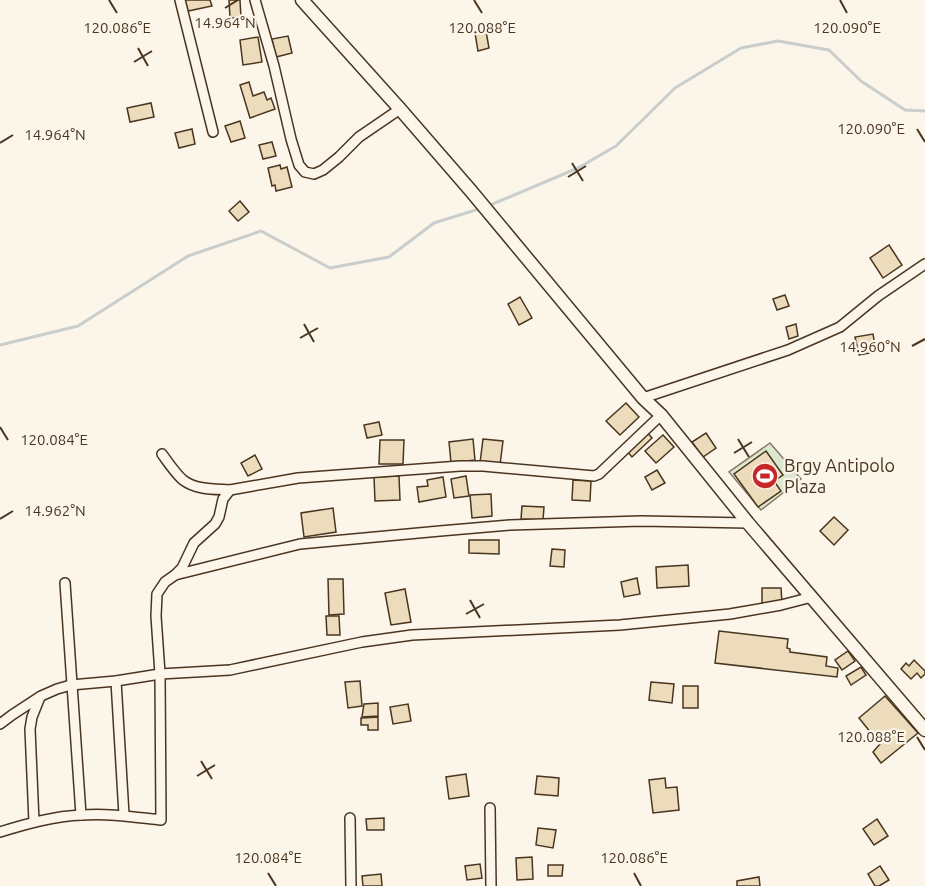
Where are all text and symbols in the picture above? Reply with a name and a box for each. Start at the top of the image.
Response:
text: 14.964°N [194,14,256,31]
text: 120.086°E [83,19,151,36]
text: 120.088°E [448,19,516,36]
text: 120.090°E [813,19,881,36]
text: 120.090°E [837,120,905,137]
text: 14.964°N [24,126,86,143]
text: 14.960°N [839,338,901,355]
text: 120.084°E [20,431,88,448]
place label: Brgy Antipolo Plaza [784,455,895,496]
sports icon: Brgy Antipolo Plaza [750,461,780,491]
text: 14.962°N [24,502,86,519]
text: 120.088°E [837,728,905,745]
text: 120.084°E [234,849,302,866]
text: 120.086°E [600,849,668,866]

